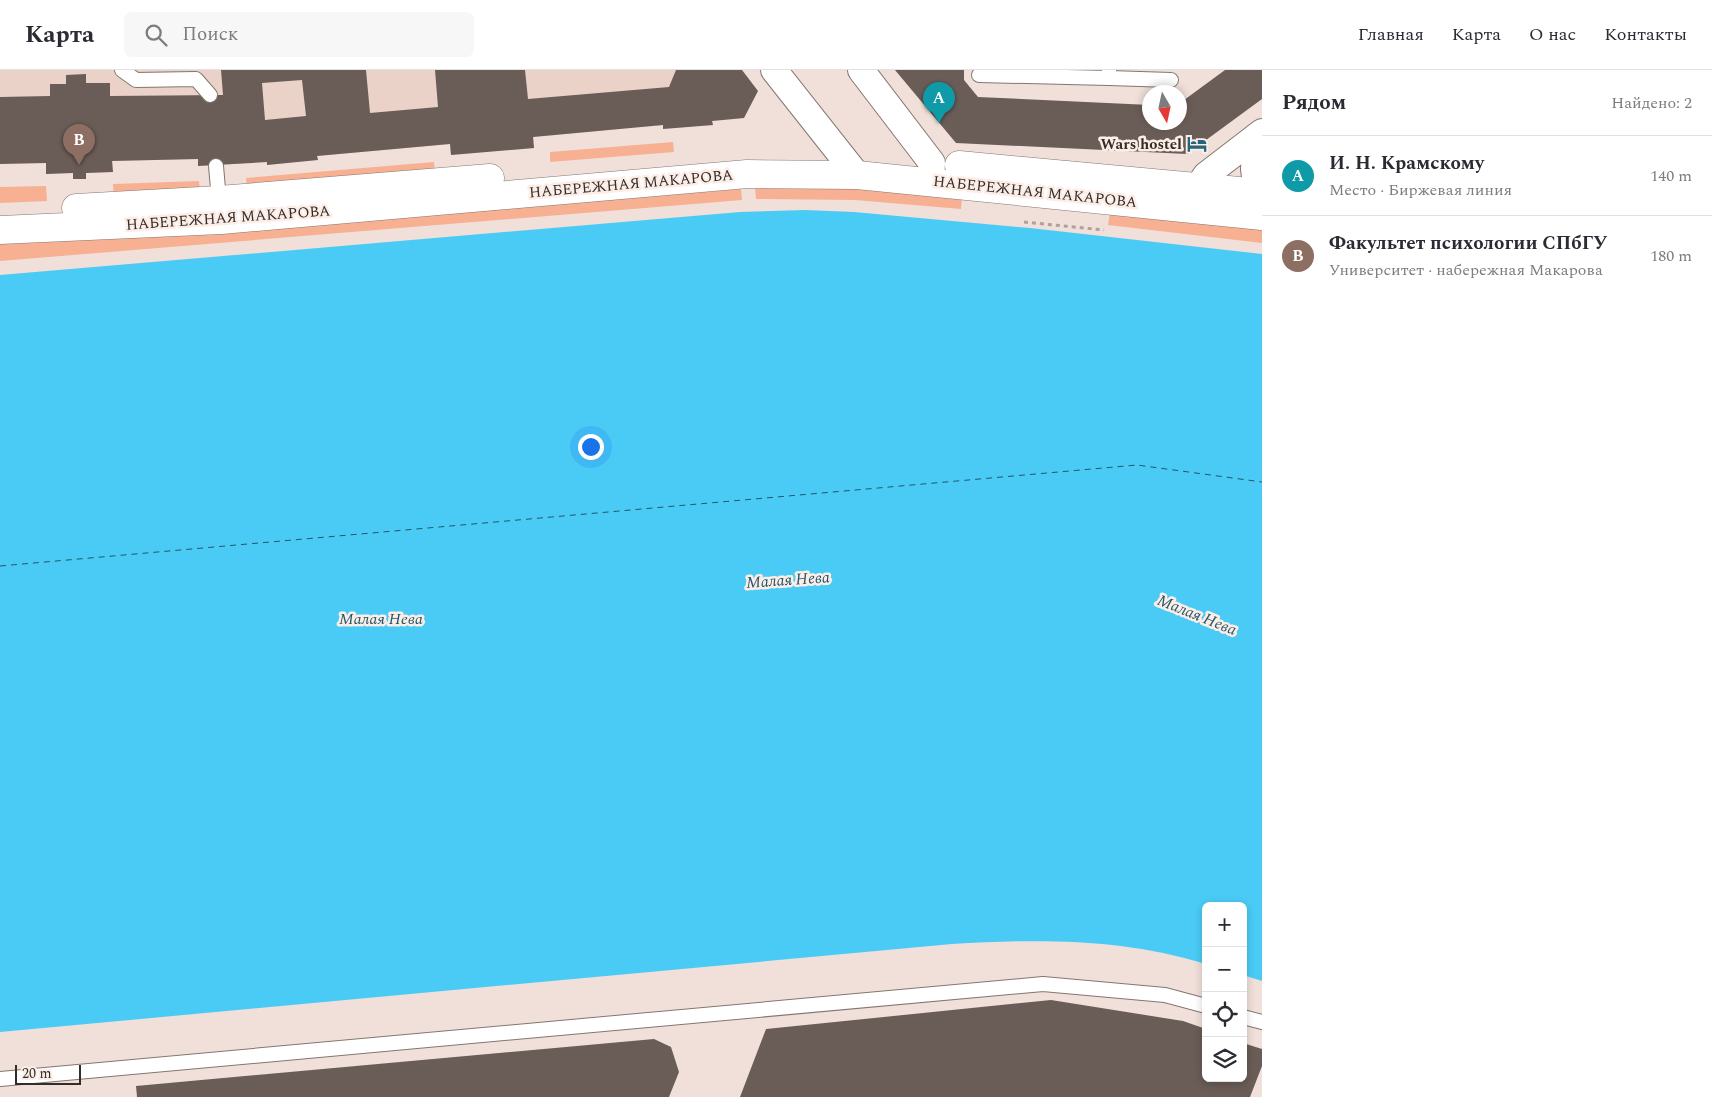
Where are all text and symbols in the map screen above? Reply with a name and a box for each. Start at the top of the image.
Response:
search box [124,12,474,57]
text: Карта [25,17,94,53]
text: Поиск [182,20,238,49]
icon: search [142,21,170,49]
text: Главная [1358,21,1424,48]
text: Карта [1452,21,1501,48]
text: О нас [1529,21,1576,48]
text: Контакты [1604,21,1687,48]
pin: A [923,82,955,123]
north arrow [1142,85,1187,130]
text: Рядом [1282,87,1346,119]
text: Найдено: 2 [1611,91,1692,115]
pin: B [63,124,95,165]
place label: Wars hostel [1100,133,1182,156]
hotel icon: Wars hostel [1186,133,1208,155]
text: И. Н. Крамскому [1329,149,1484,178]
street label: НАБЕРЕЖНАЯ МАКАРОВА [528,164,734,204]
text: A [1292,164,1304,188]
text: 140 m [1650,164,1692,188]
street label: НАБЕРЕЖНАЯ МАКАРОВА [932,170,1138,214]
text: Место · Биржевая линия [1329,178,1512,202]
street label: НАБЕРЕЖНАЯ МАКАРОВА [125,199,331,237]
text: Факультет психологии СПбГУ [1329,229,1607,258]
text: B [1292,244,1304,268]
text: 180 m [1650,244,1692,268]
text: Университет · набережная Макарова [1329,258,1603,282]
your location [578,434,604,460]
water label: Малая Нева [745,565,831,595]
water label: Малая Нева [1154,588,1240,642]
water label: Малая Нева [339,607,423,631]
map controls [1202,902,1247,1082]
button: + [1202,902,1247,947]
button: − [1202,947,1247,992]
button: locate [1202,992,1247,1037]
button: layers [1202,1037,1247,1082]
scale bar [15,1062,81,1085]
text: 20 m [22,1063,52,1084]

